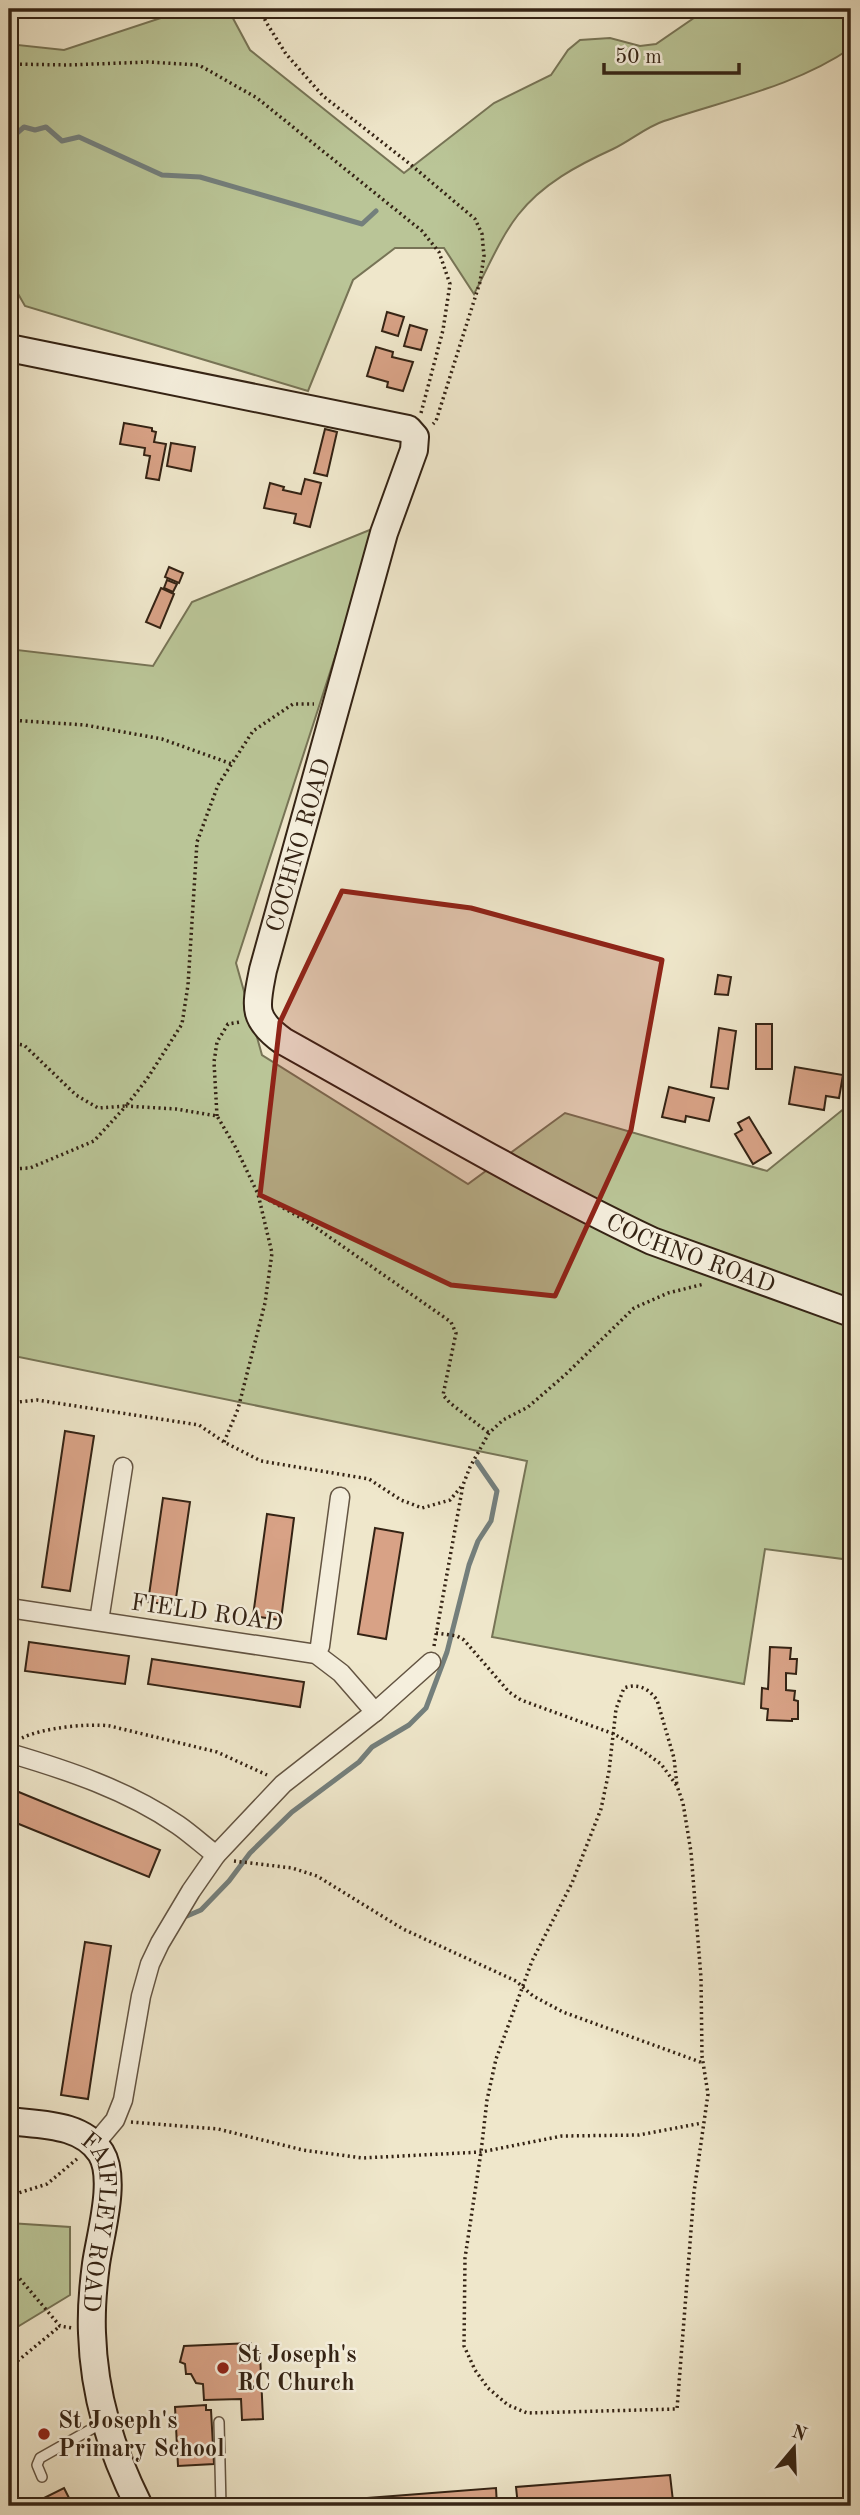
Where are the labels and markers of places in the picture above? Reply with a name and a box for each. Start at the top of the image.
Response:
place label: St Joseph's RC Church [237,2344,357,2396]
marker: St Joseph's RC Church [215,2360,231,2376]
place label: St Joseph's Primary School [58,2410,225,2462]
marker: St Joseph's Primary School [36,2426,52,2442]

